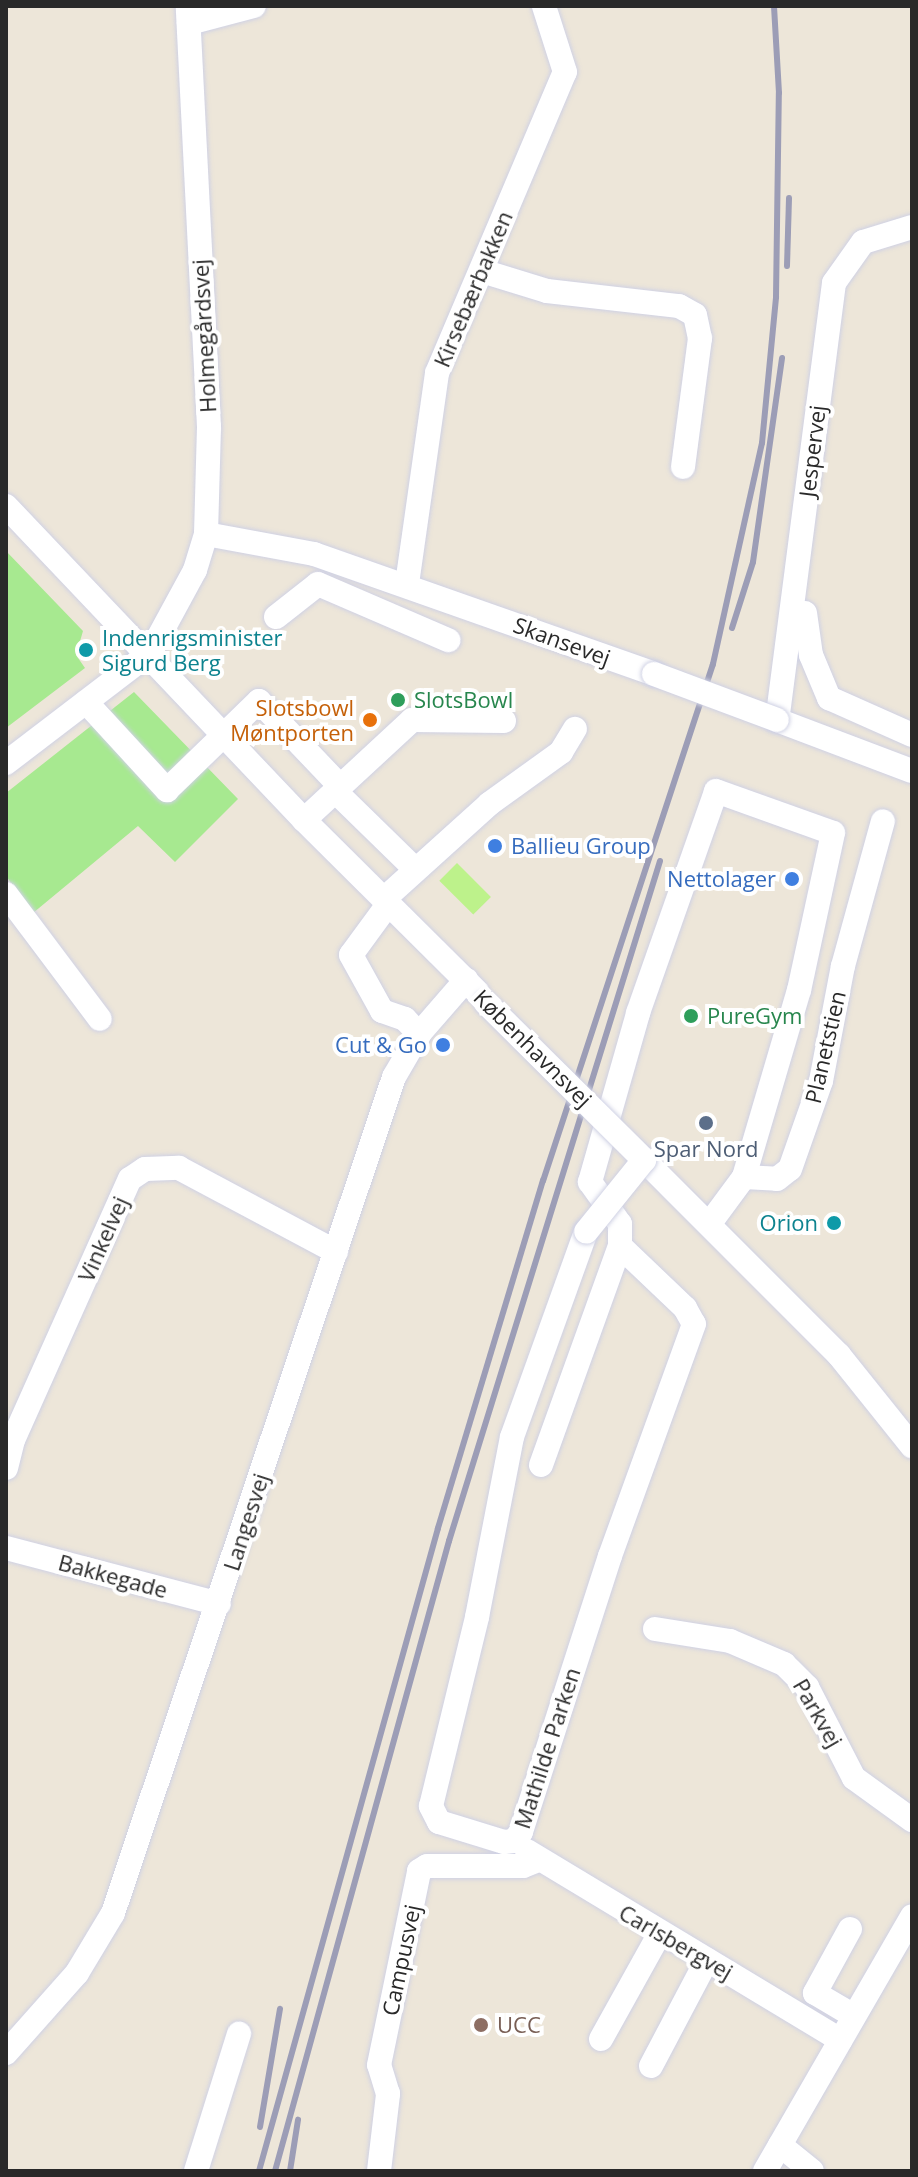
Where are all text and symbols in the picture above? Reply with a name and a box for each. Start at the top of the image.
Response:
street label: Kirsebærbakken [428,207,518,371]
street label: Holmegårdsvej [187,259,221,413]
street label: Jespervej [793,404,831,498]
street label: Skansevej [510,611,614,671]
place label: Indenrigsminister Sigurd Berg [102,624,283,676]
marker: Indenrigsminister Sigurd Berg [77,641,95,659]
place label: SlotsBowl [414,687,513,713]
marker: SlotsBowl [389,691,407,709]
place label: Slotsbowl Møntporten [230,694,354,746]
marker: Slotsbowl Møntporten [361,711,379,729]
place label: Ballieu Group [511,833,651,859]
marker: Ballieu Group [486,837,504,855]
place label: Nettolager [667,866,776,892]
marker: Nettolager [783,870,801,888]
street label: Københavnsvej [469,984,597,1112]
street label: Planetstien [799,988,851,1106]
place label: PureGym [707,1003,802,1029]
marker: PureGym [682,1007,700,1025]
place label: Cut & Go [335,1032,427,1058]
marker: Cut & Go [434,1036,452,1054]
marker: Spar Nord [697,1114,715,1132]
place label: Spar Nord [654,1136,758,1162]
street label: Vinkelvej [73,1192,133,1286]
place label: Orion [760,1210,818,1236]
marker: Orion [825,1214,843,1232]
street label: Langesvej [218,1470,274,1574]
street label: Bakkegade [56,1549,170,1603]
street label: Mathilde Parken [509,1664,585,1832]
street label: Parkvej [788,1674,848,1752]
street label: Carlsbergvej [615,1899,737,1985]
street label: Campusvej [376,1902,426,2018]
place label: UCC [497,2012,541,2038]
marker: UCC [472,2016,490,2034]

